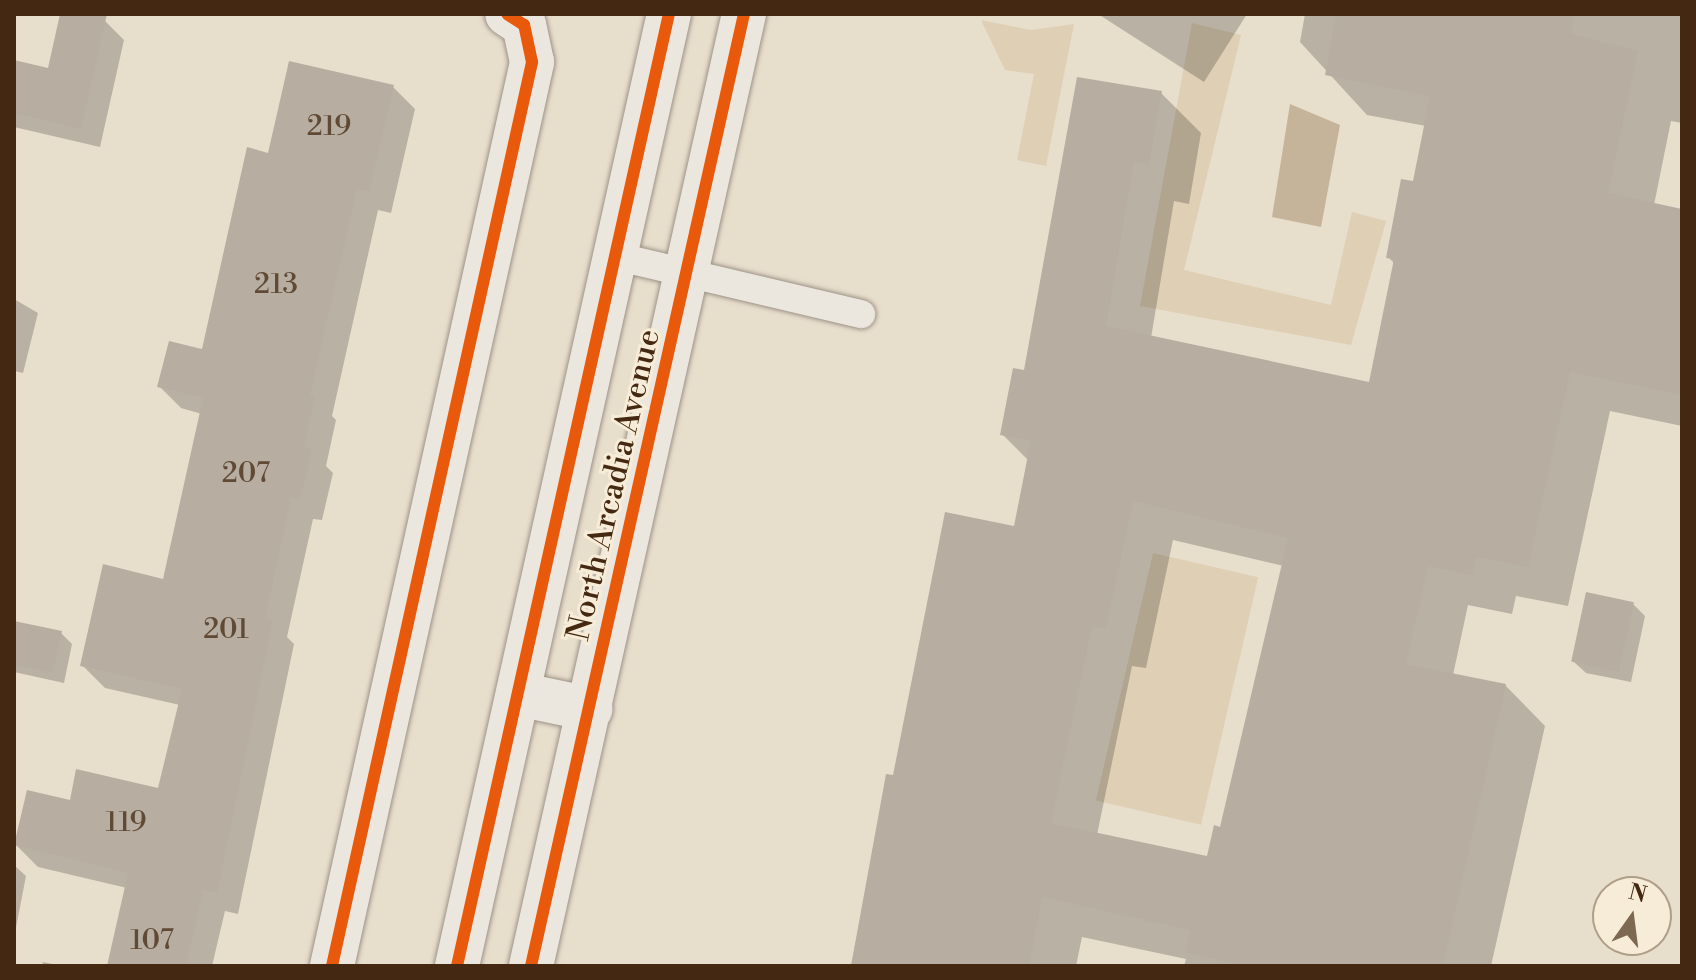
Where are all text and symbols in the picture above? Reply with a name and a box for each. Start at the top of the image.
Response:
house number: 219 [307,110,351,144]
house number: 213 [254,268,298,302]
street label: North Arcadia Avenue [559,326,669,644]
house number: 207 [222,457,270,491]
house number: 201 [203,613,249,647]
house number: 119 [106,806,146,840]
north arrow [1592,876,1672,956]
text: N [1626,879,1649,909]
house number: 107 [130,924,174,958]

